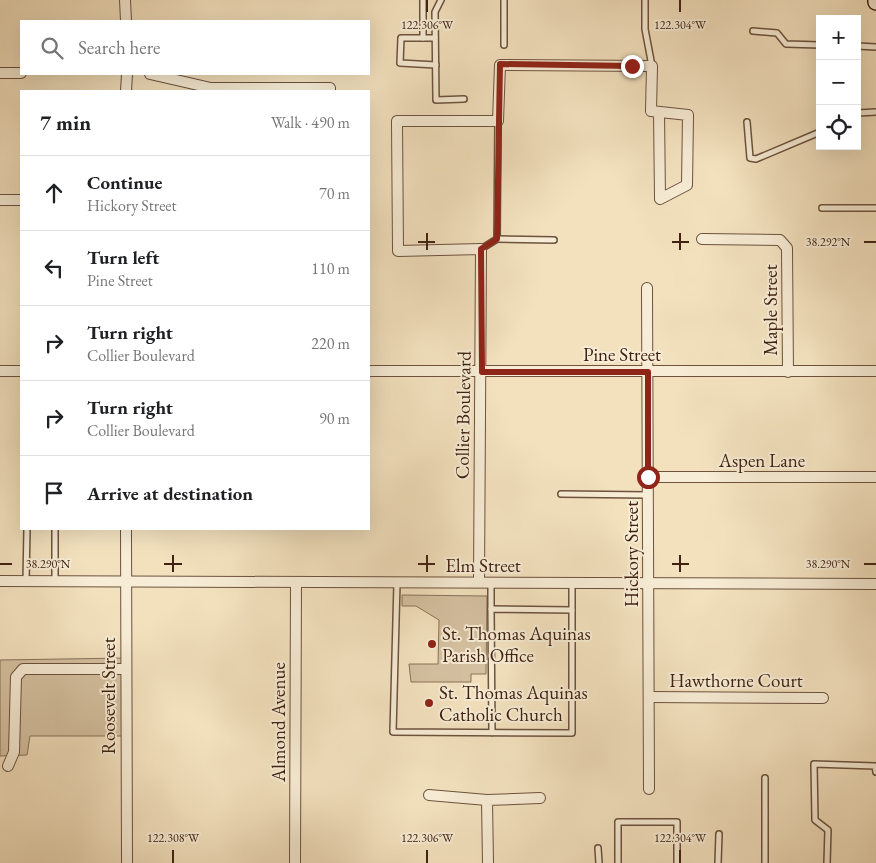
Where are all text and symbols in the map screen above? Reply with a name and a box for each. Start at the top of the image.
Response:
map controls [816,15,861,150]
button: + [816,15,861,60]
text: 122.306°W [401,17,454,33]
text: 122.304°W [654,17,707,33]
search box [20,20,370,75]
icon: search [38,34,66,62]
text: Search here [78,35,160,60]
route end [621,55,644,78]
button: − [816,60,861,105]
button: locate [816,105,861,150]
text: 7 min [40,109,91,136]
text: Walk · 490 m [271,112,350,133]
text: Continue [87,170,162,195]
icon: ahead [40,179,68,207]
text: 70 m [319,183,350,204]
text: Hickory Street [87,195,177,216]
text: 38.292°N [806,234,851,250]
text: Turn left [87,245,159,270]
icon: left [40,254,68,282]
text: 110 m [311,258,350,279]
street label: Maple Street [758,264,783,356]
text: Pine Street [87,270,153,291]
text: Turn right [87,320,173,345]
icon: right [40,329,68,357]
text: 220 m [311,333,350,354]
street label: Pine Street [583,342,661,367]
text: Collier Boulevard [87,345,195,366]
street label: Collier Boulevard [449,350,477,479]
text: Turn right [87,395,173,420]
icon: right [40,404,68,432]
text: 90 m [319,408,350,429]
text: Collier Boulevard [87,420,195,441]
street label: Aspen Lane [718,448,805,473]
route start [637,466,660,489]
icon: arrive [40,479,68,507]
text: Arrive at destination [87,481,253,506]
street label: Hickory Street [619,501,644,607]
street label: Elm Street [445,553,521,578]
text: 38.290°N [26,556,71,572]
text: 38.290°N [806,556,851,572]
place label: St. Thomas Aquinas Parish Office [442,621,591,668]
street label: Roosevelt Street [96,637,121,755]
marker: St. Thomas Aquinas Parish Office [426,638,438,650]
street label: Almond Avenue [266,662,291,783]
street label: Hawthorne Court [669,668,803,693]
place label: St. Thomas Aquinas Catholic Church [439,680,588,727]
marker: St. Thomas Aquinas Catholic Church [423,697,435,709]
text: 122.308°W [147,830,200,846]
text: 122.306°W [401,830,454,846]
text: 122.304°W [654,830,707,846]

